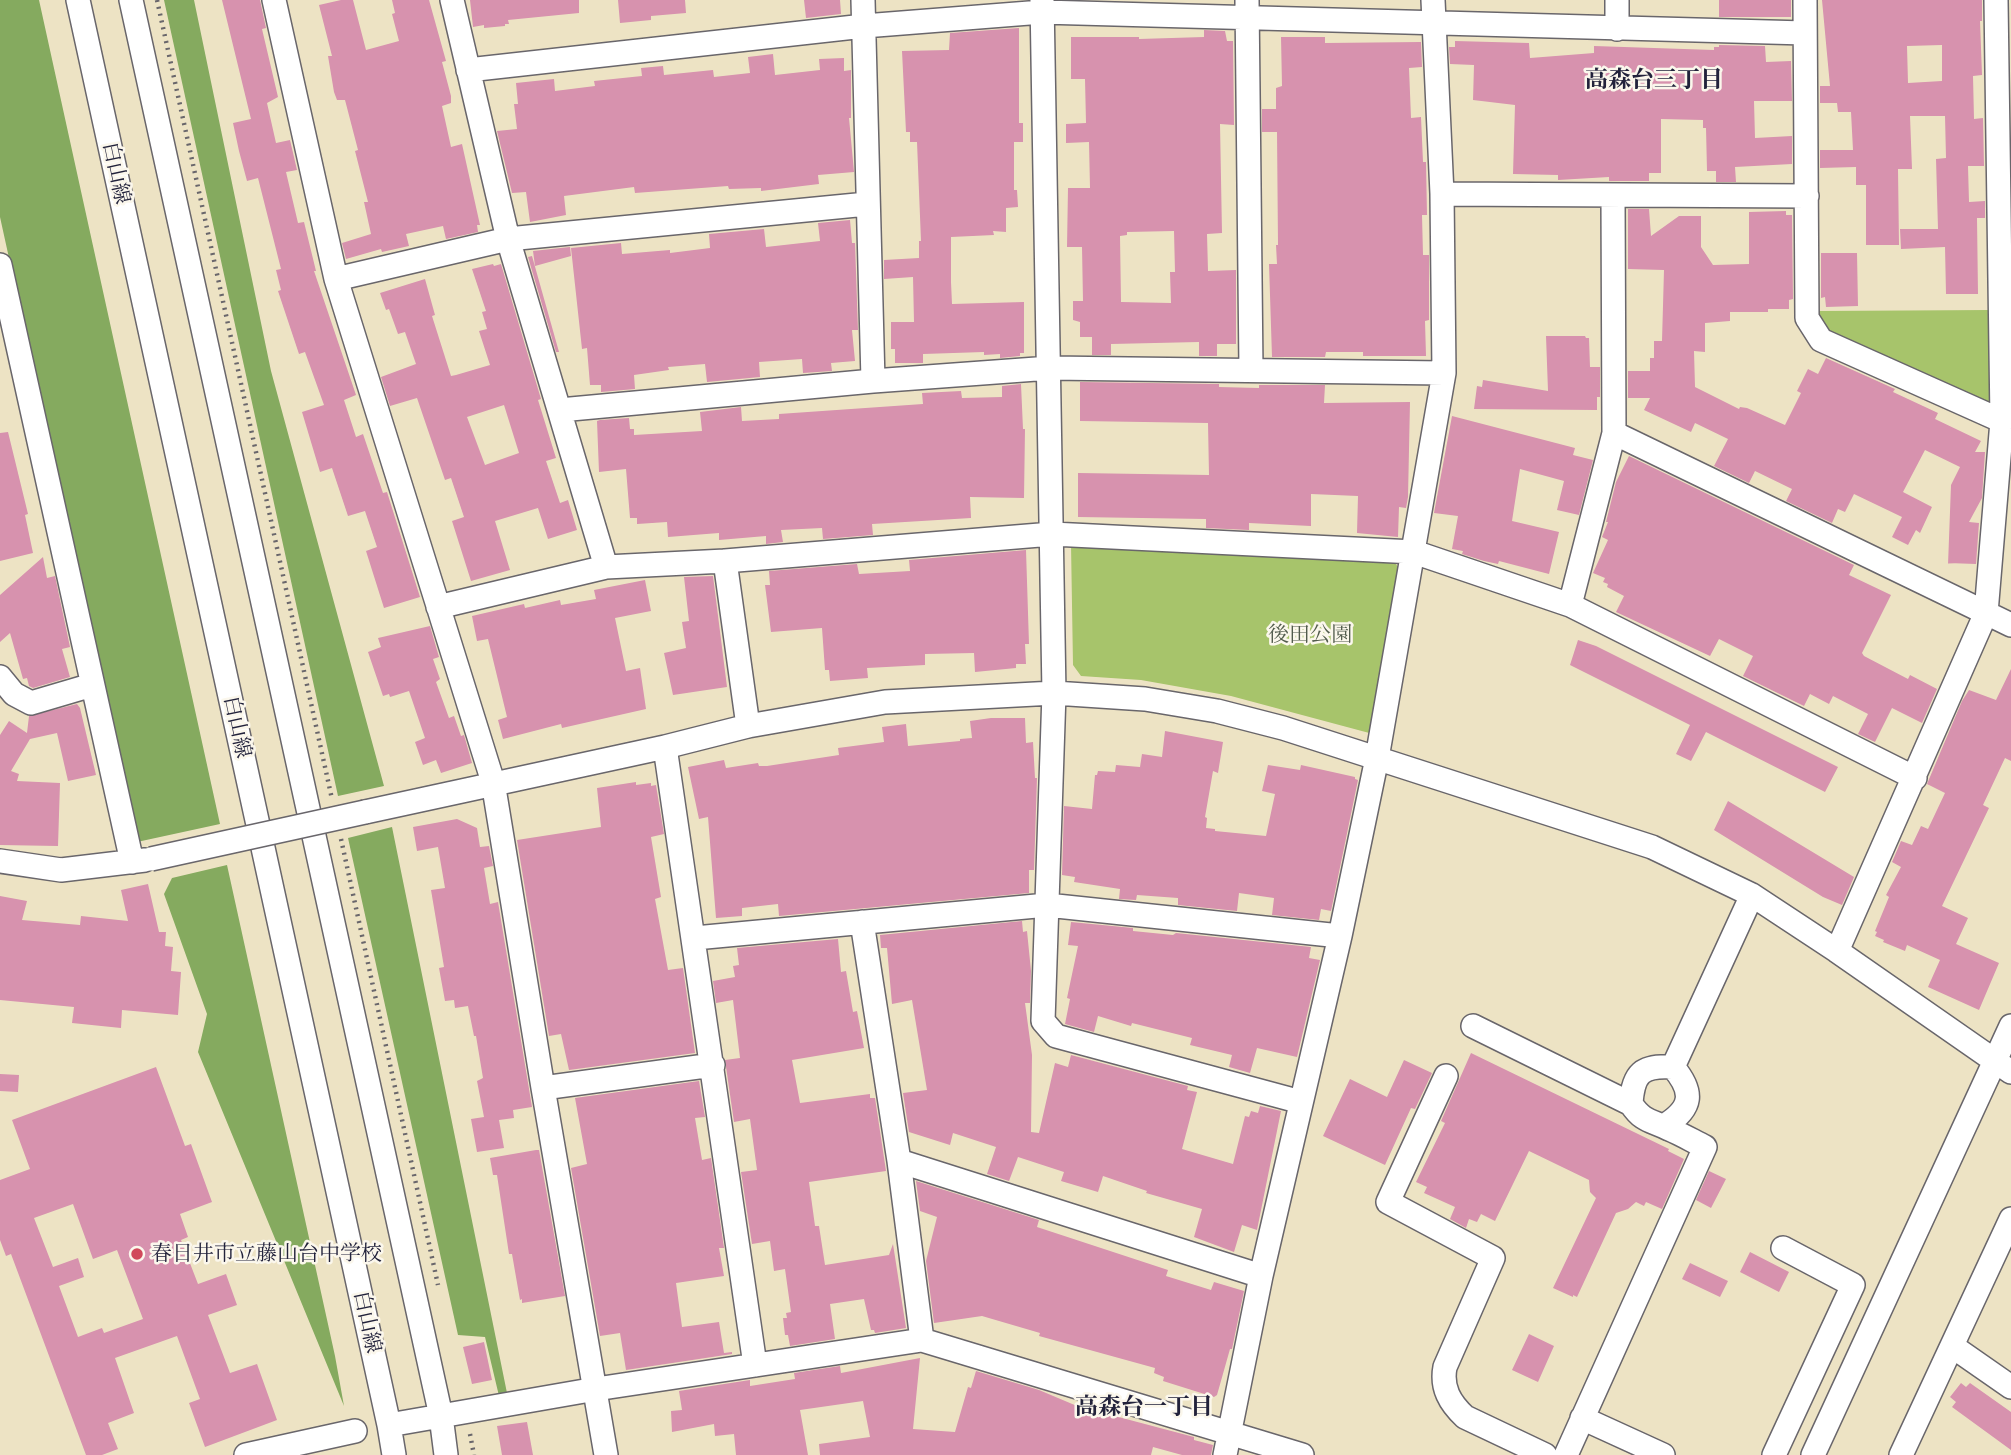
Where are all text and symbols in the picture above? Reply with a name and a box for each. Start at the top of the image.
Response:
district label: 高森台三丁目 [1585,66,1723,94]
street label: 白山線 [97,140,135,206]
park label: 後田公園 [1268,622,1352,648]
street label: 白山線 [218,694,256,760]
place label: 春日井市立藤山台中学校 [151,1241,382,1267]
marker: 春日井市立藤山台中学校 [129,1246,145,1262]
street label: 白山線 [348,1289,386,1355]
district label: 高森台一丁目 [1075,1393,1213,1421]

